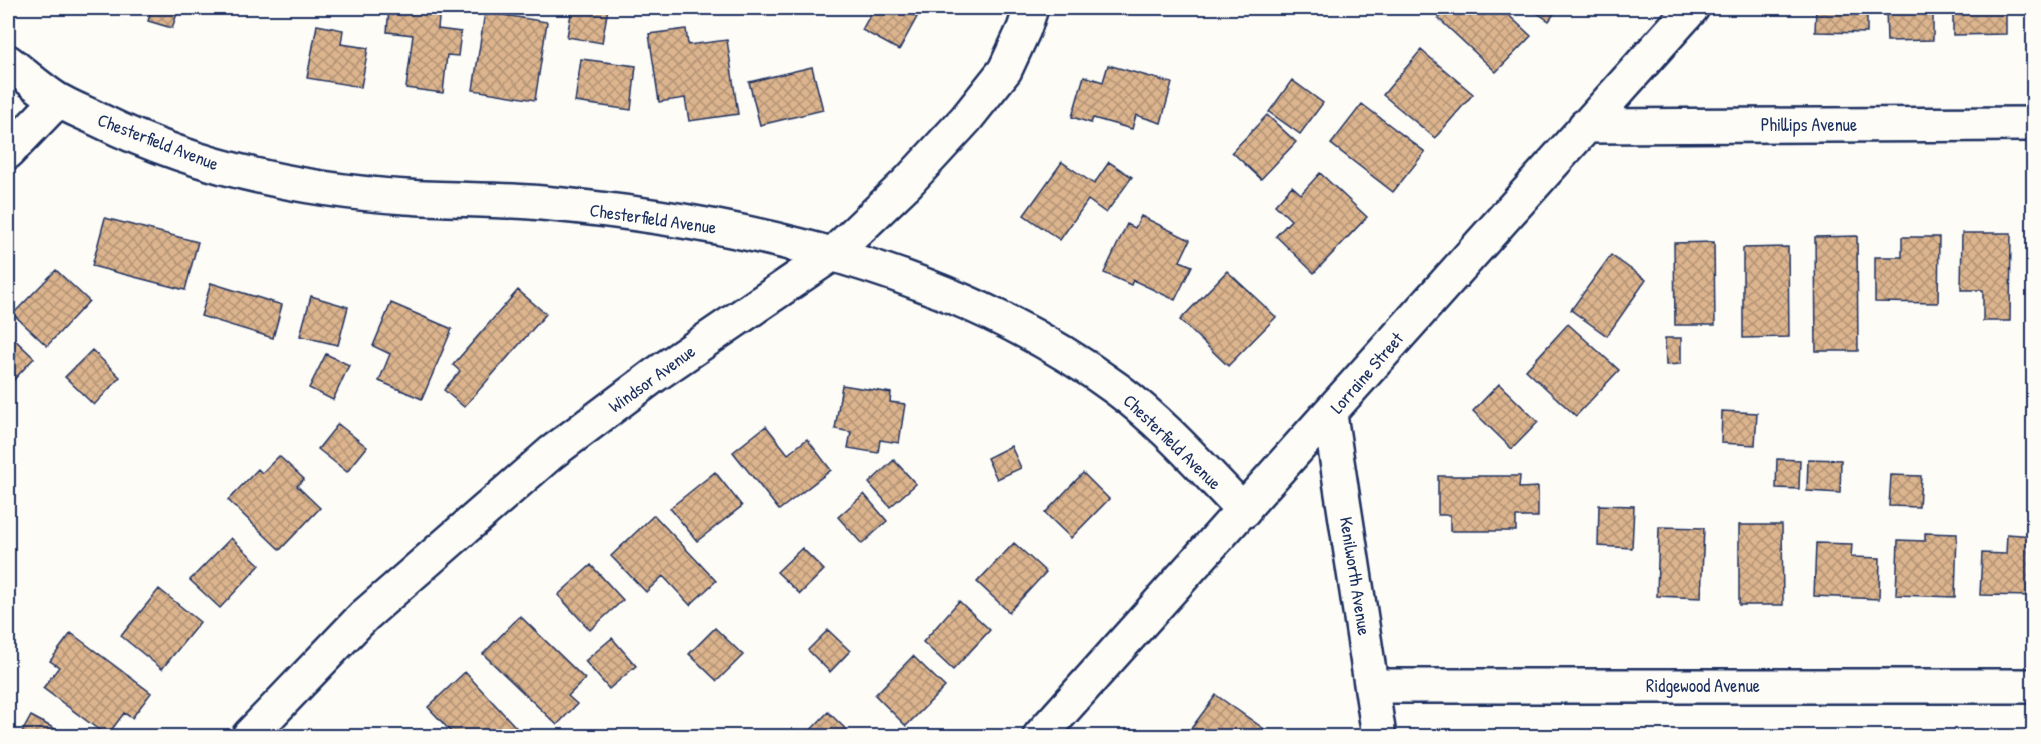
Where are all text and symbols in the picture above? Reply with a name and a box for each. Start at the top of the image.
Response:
street label: Chesterfield Avenue [94,107,222,176]
street label: Phillips Avenue [1761,112,1857,137]
street label: Chesterfield Avenue [588,197,718,240]
street label: Lorraine Street [1324,326,1409,419]
street label: Windsor Avenue [603,339,700,418]
street label: Chesterfield Avenue [1118,388,1227,495]
street label: Kenilworth Avenue [1334,515,1377,637]
street label: Ridgewood Avenue [1646,673,1760,698]

